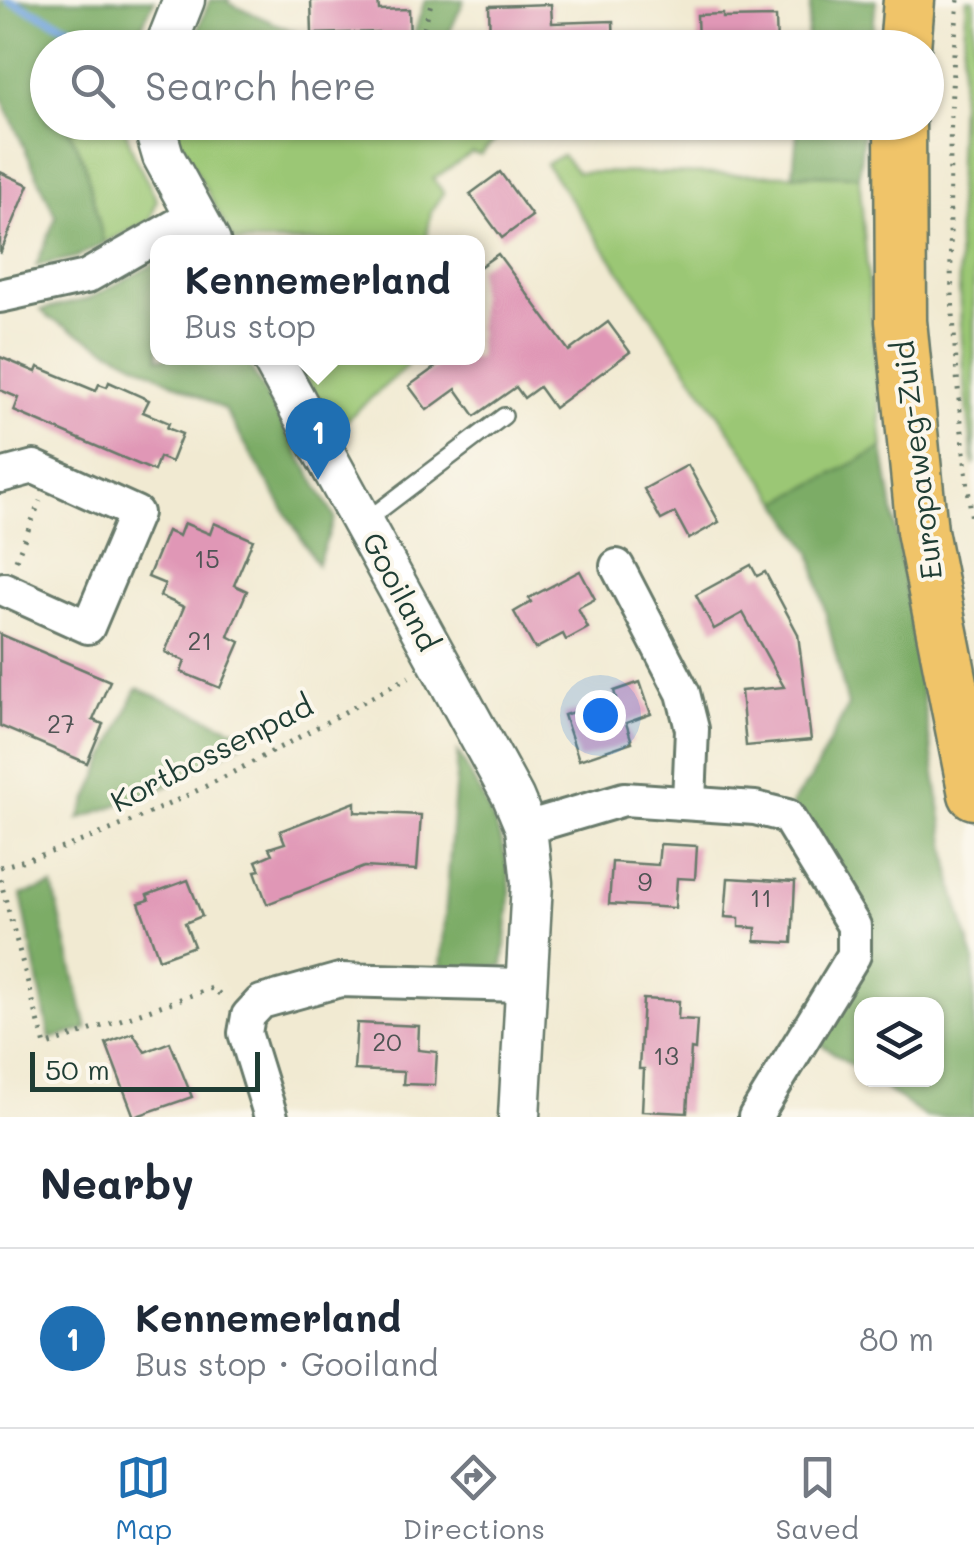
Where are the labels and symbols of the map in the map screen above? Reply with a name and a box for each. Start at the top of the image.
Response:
street label: Europaweg-Zuid [882,339,951,582]
pin: 1 [286,398,350,480]
street label: Gooiland [354,525,450,657]
house number: 15 [194,542,220,574]
house number: 21 [187,624,213,656]
street label: Kortbossenpad [103,684,319,820]
your location [575,690,626,741]
house number: 27 [47,707,75,739]
house number: 9 [638,865,653,897]
house number: 11 [750,881,772,913]
house number: 20 [372,1025,402,1057]
house number: 13 [653,1039,679,1071]
scale bar [30,1047,260,1092]

